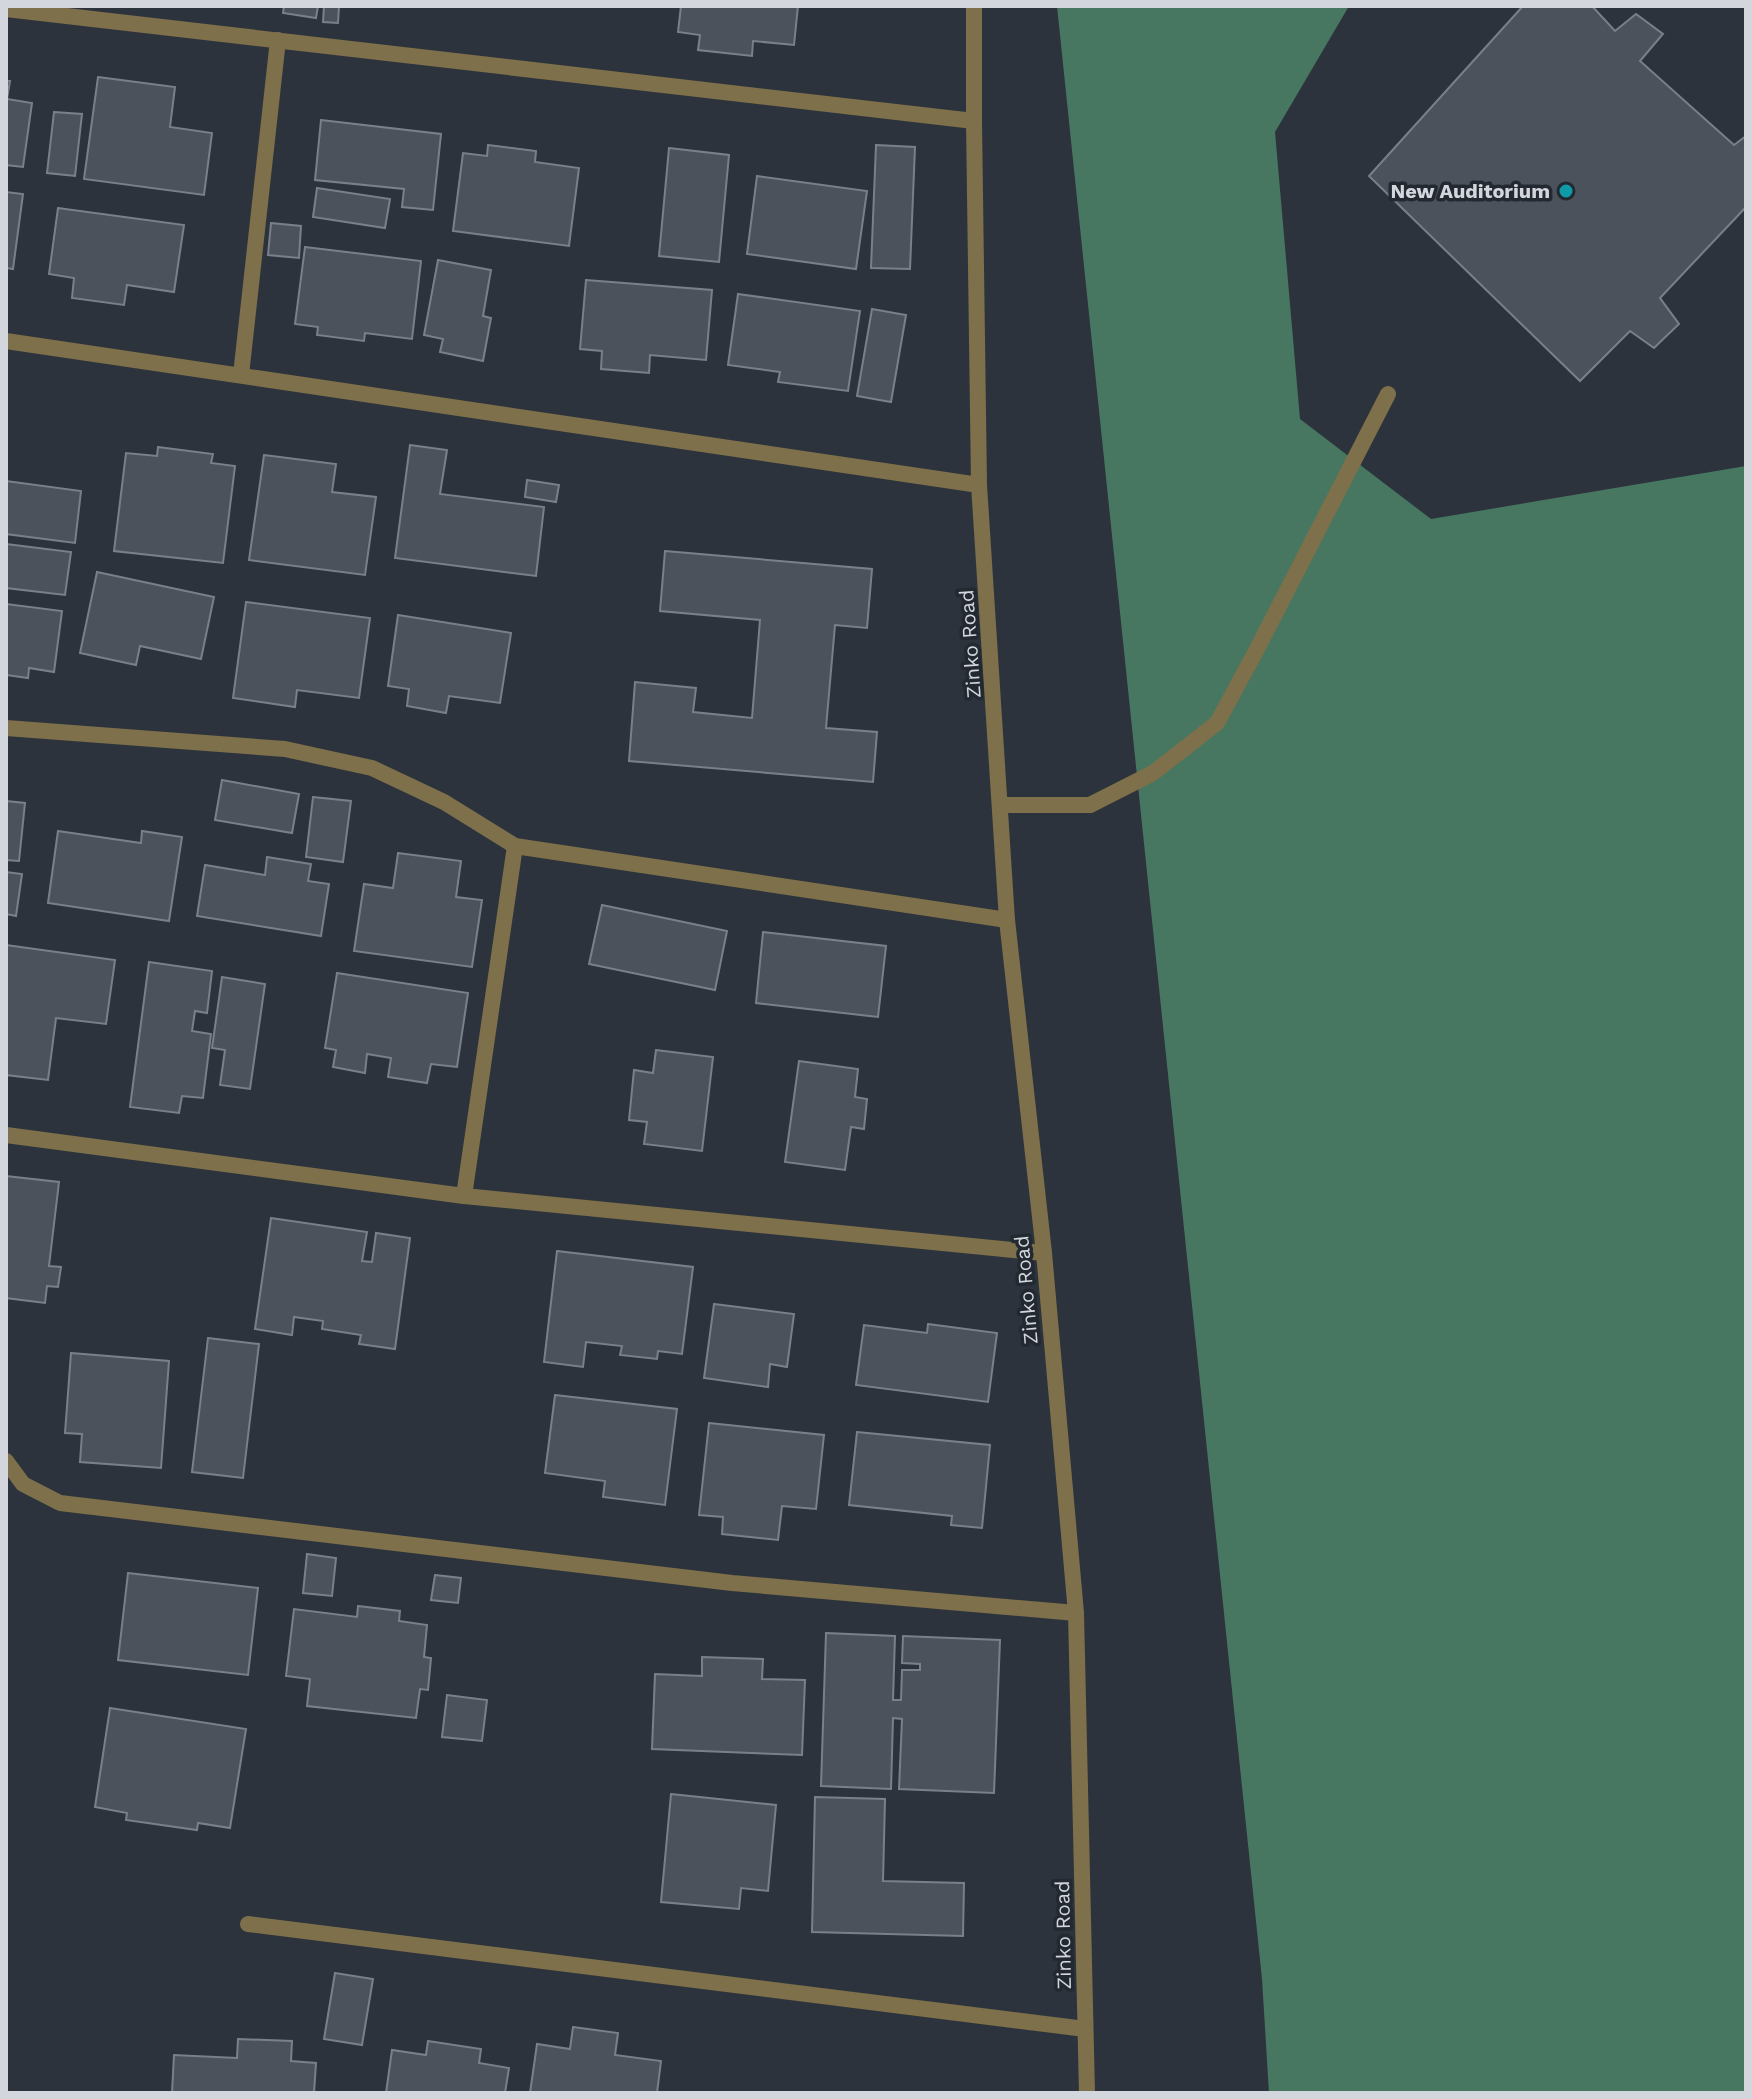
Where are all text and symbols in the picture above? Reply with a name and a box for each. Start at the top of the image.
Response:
place label: New Auditorium [1391,179,1550,203]
marker: New Auditorium [1557,182,1575,200]
street label: Zinko Road [954,589,986,699]
street label: Zinko Road [1009,1235,1043,1345]
street label: Zinko Road [1050,1880,1076,1990]

